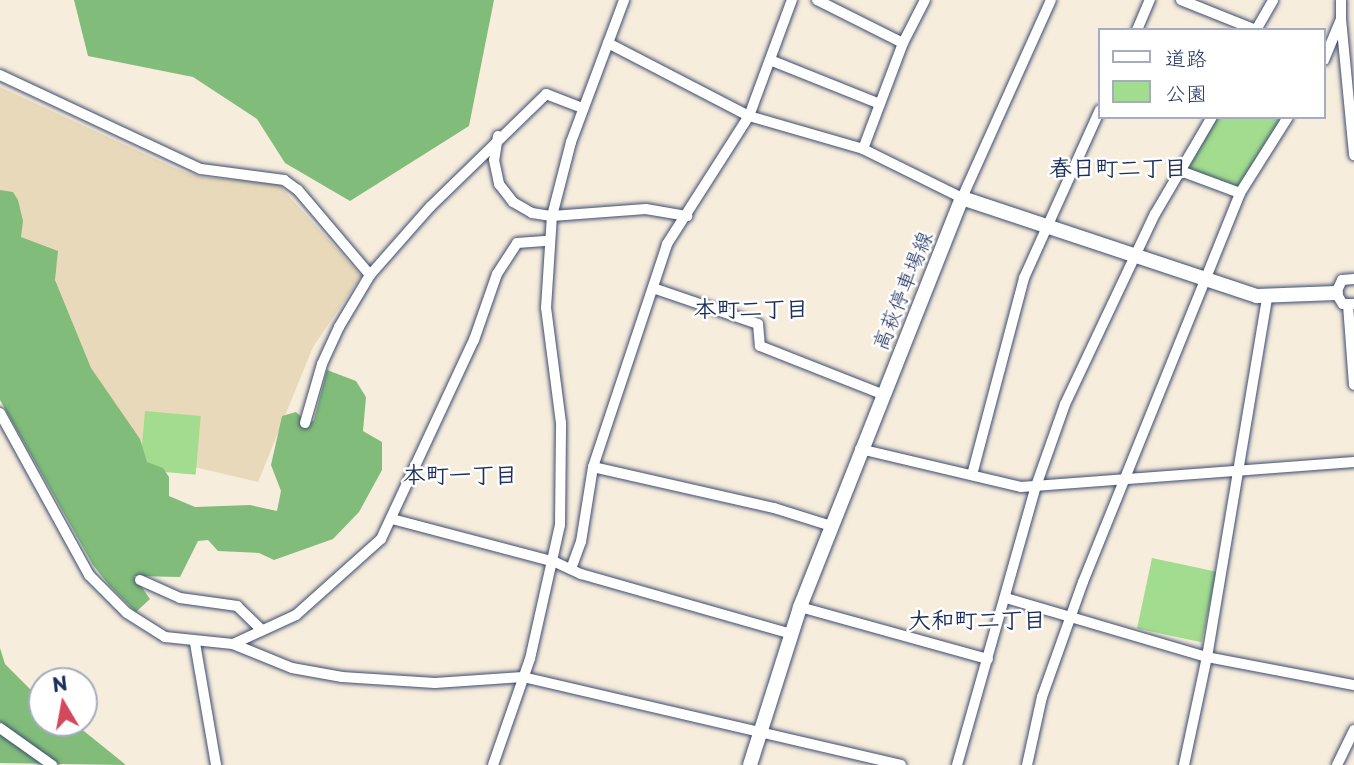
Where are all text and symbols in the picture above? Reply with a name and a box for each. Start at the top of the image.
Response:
legend [1098,28,1326,119]
text: 道路 [1165,41,1207,73]
text: 公園 [1165,76,1207,108]
district label: 春日町二丁目 [1049,153,1187,181]
street label: 高萩停車場線 [866,227,936,353]
district label: 本町二丁目 [694,294,808,322]
district label: 本町一丁目 [403,460,517,488]
district label: 大和町二丁目 [908,605,1046,633]
north arrow [28,667,98,737]
text: N [50,668,70,698]

